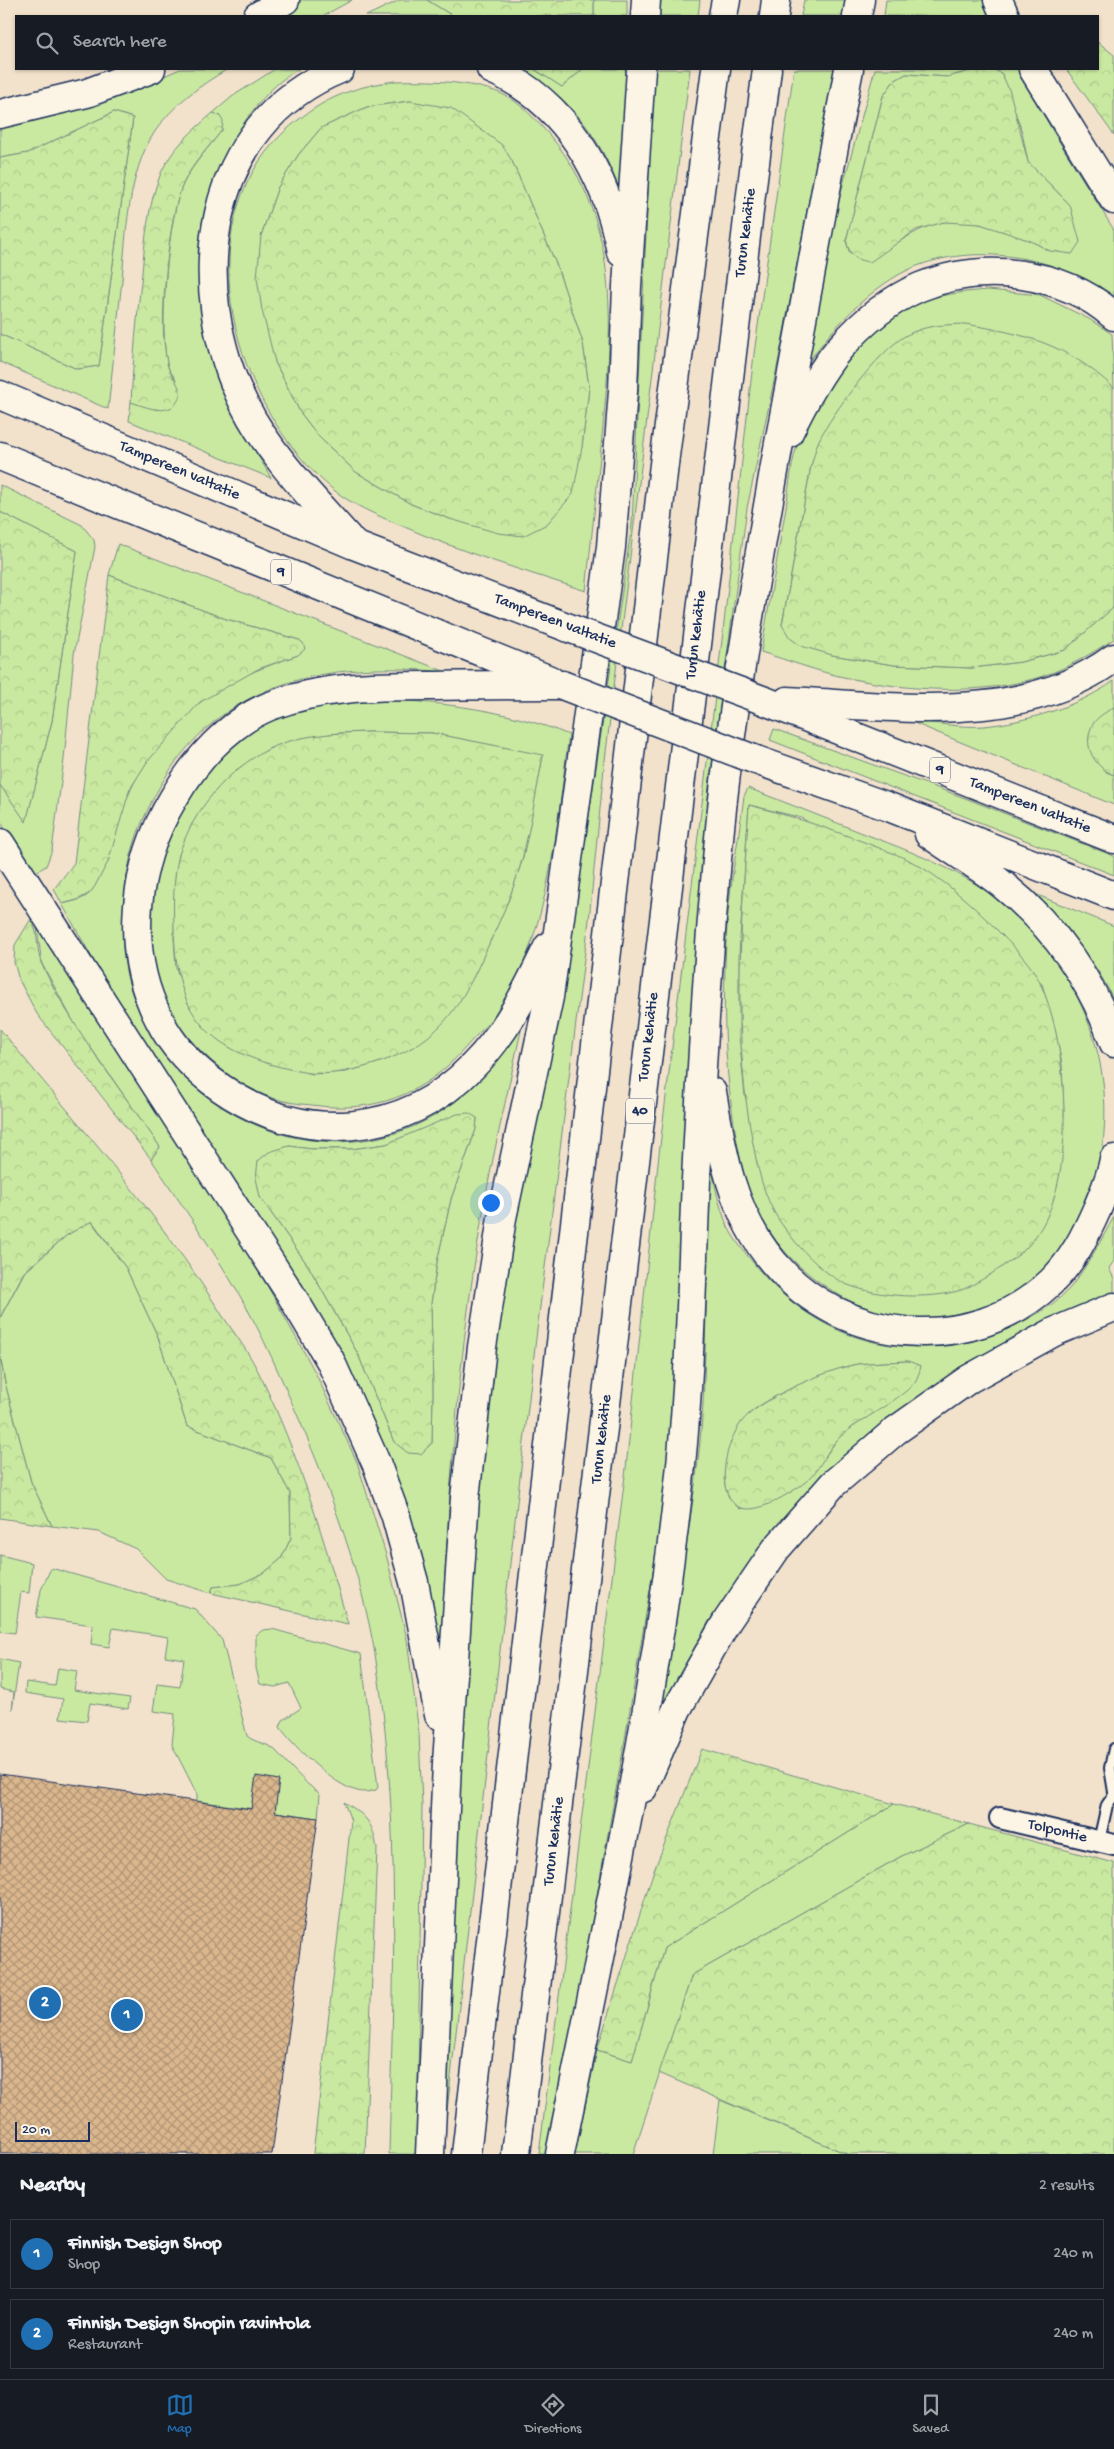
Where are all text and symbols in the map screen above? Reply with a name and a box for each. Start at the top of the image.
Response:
search box [15,15,1099,70]
icon: search [33,29,61,57]
text: Search here [73,31,167,54]
street label: Turun kehätie [731,186,761,279]
street label: Tampereen valtatie [115,437,243,505]
road number: 9 [271,560,291,584]
street label: Turun kehätie [682,588,712,681]
street label: Tampereen valtatie [490,590,619,654]
road number: 9 [930,758,950,782]
street label: Tampereen valtatie [965,773,1094,839]
street label: Turun kehätie [634,991,664,1083]
road number: 40 [626,1098,654,1124]
your location [478,1190,504,1216]
street label: Turun kehätie [587,1393,617,1486]
street label: Turun kehätie [539,1795,569,1888]
street label: Tolpontie [1025,1815,1090,1848]
pin: 2 [29,1984,61,2022]
pin: 1 [111,1996,143,2034]
scale bar [15,2119,90,2142]
text: 20 m [22,2122,50,2139]
text: Nearby [20,2174,85,2199]
text: 2 results [1039,2177,1094,2196]
text: Finnish Design Shop [68,2233,222,2256]
text: 1 [34,2245,40,2264]
text: 240 m [1053,2245,1093,2264]
text: Shop [68,2256,100,2275]
text: Finnish Design Shopin ravintola [68,2313,310,2336]
text: 2 [33,2325,41,2344]
text: 240 m [1053,2325,1093,2344]
text: Restaurant [68,2336,142,2355]
tab: Map [166,2391,194,2438]
tab: Directions [525,2391,582,2438]
tab: Saved [913,2391,948,2438]

